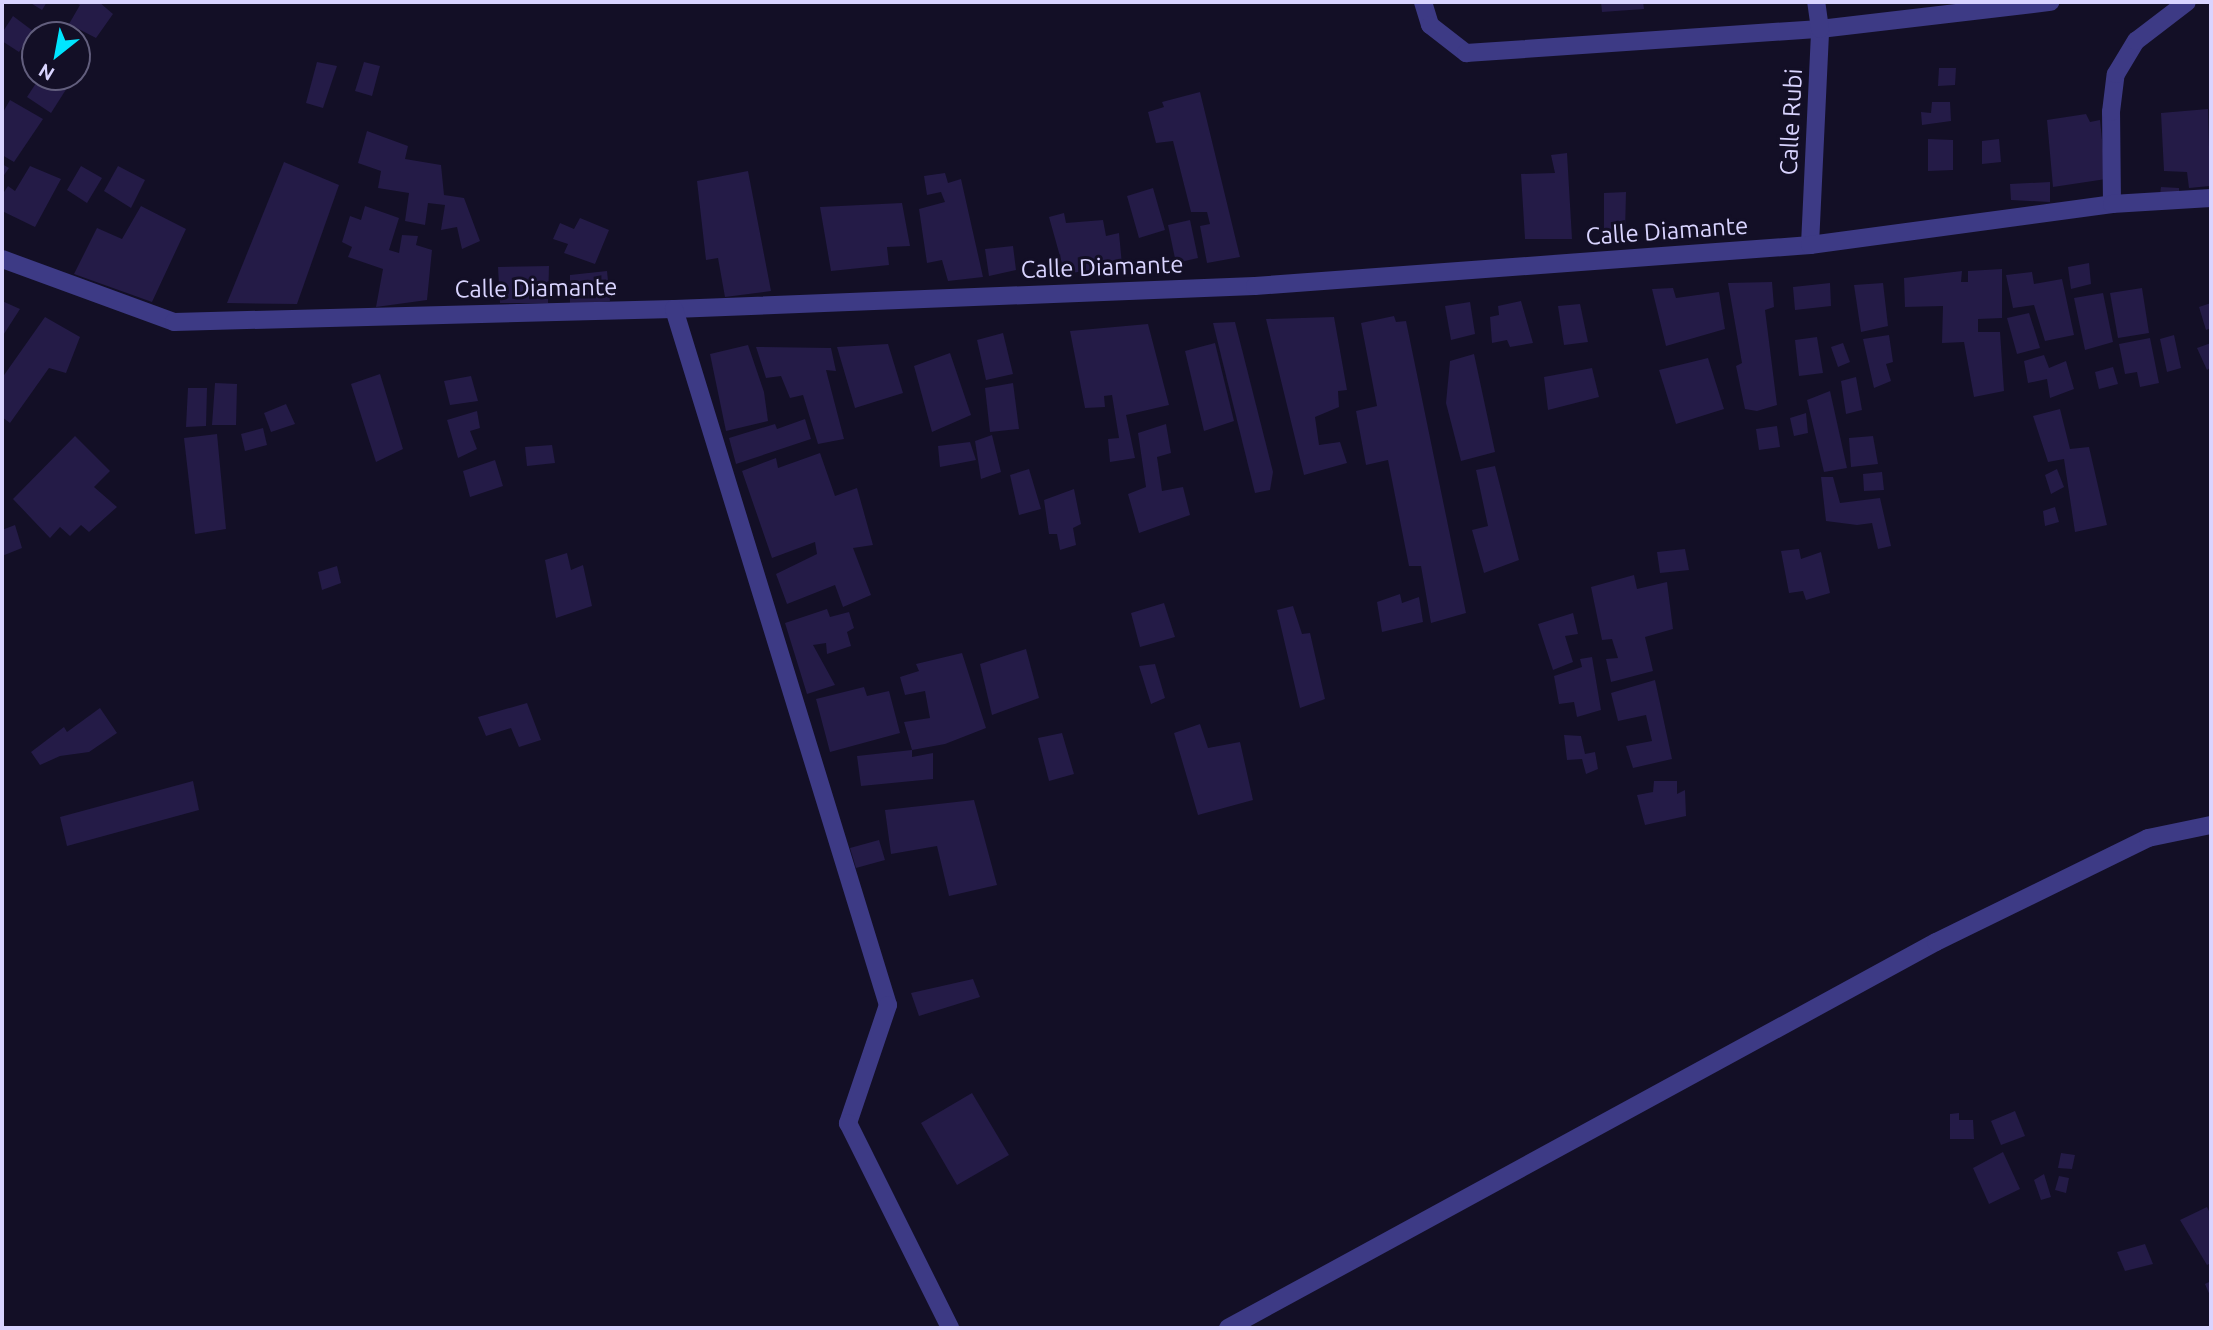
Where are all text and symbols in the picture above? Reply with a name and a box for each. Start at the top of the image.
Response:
north arrow [21,21,91,91]
text: N [34,59,58,85]
street label: Calle Rubi [1774,68,1808,176]
street label: Calle Diamante [1585,211,1749,251]
street label: Calle Diamante [1020,250,1184,284]
street label: Calle Diamante [454,272,618,304]

